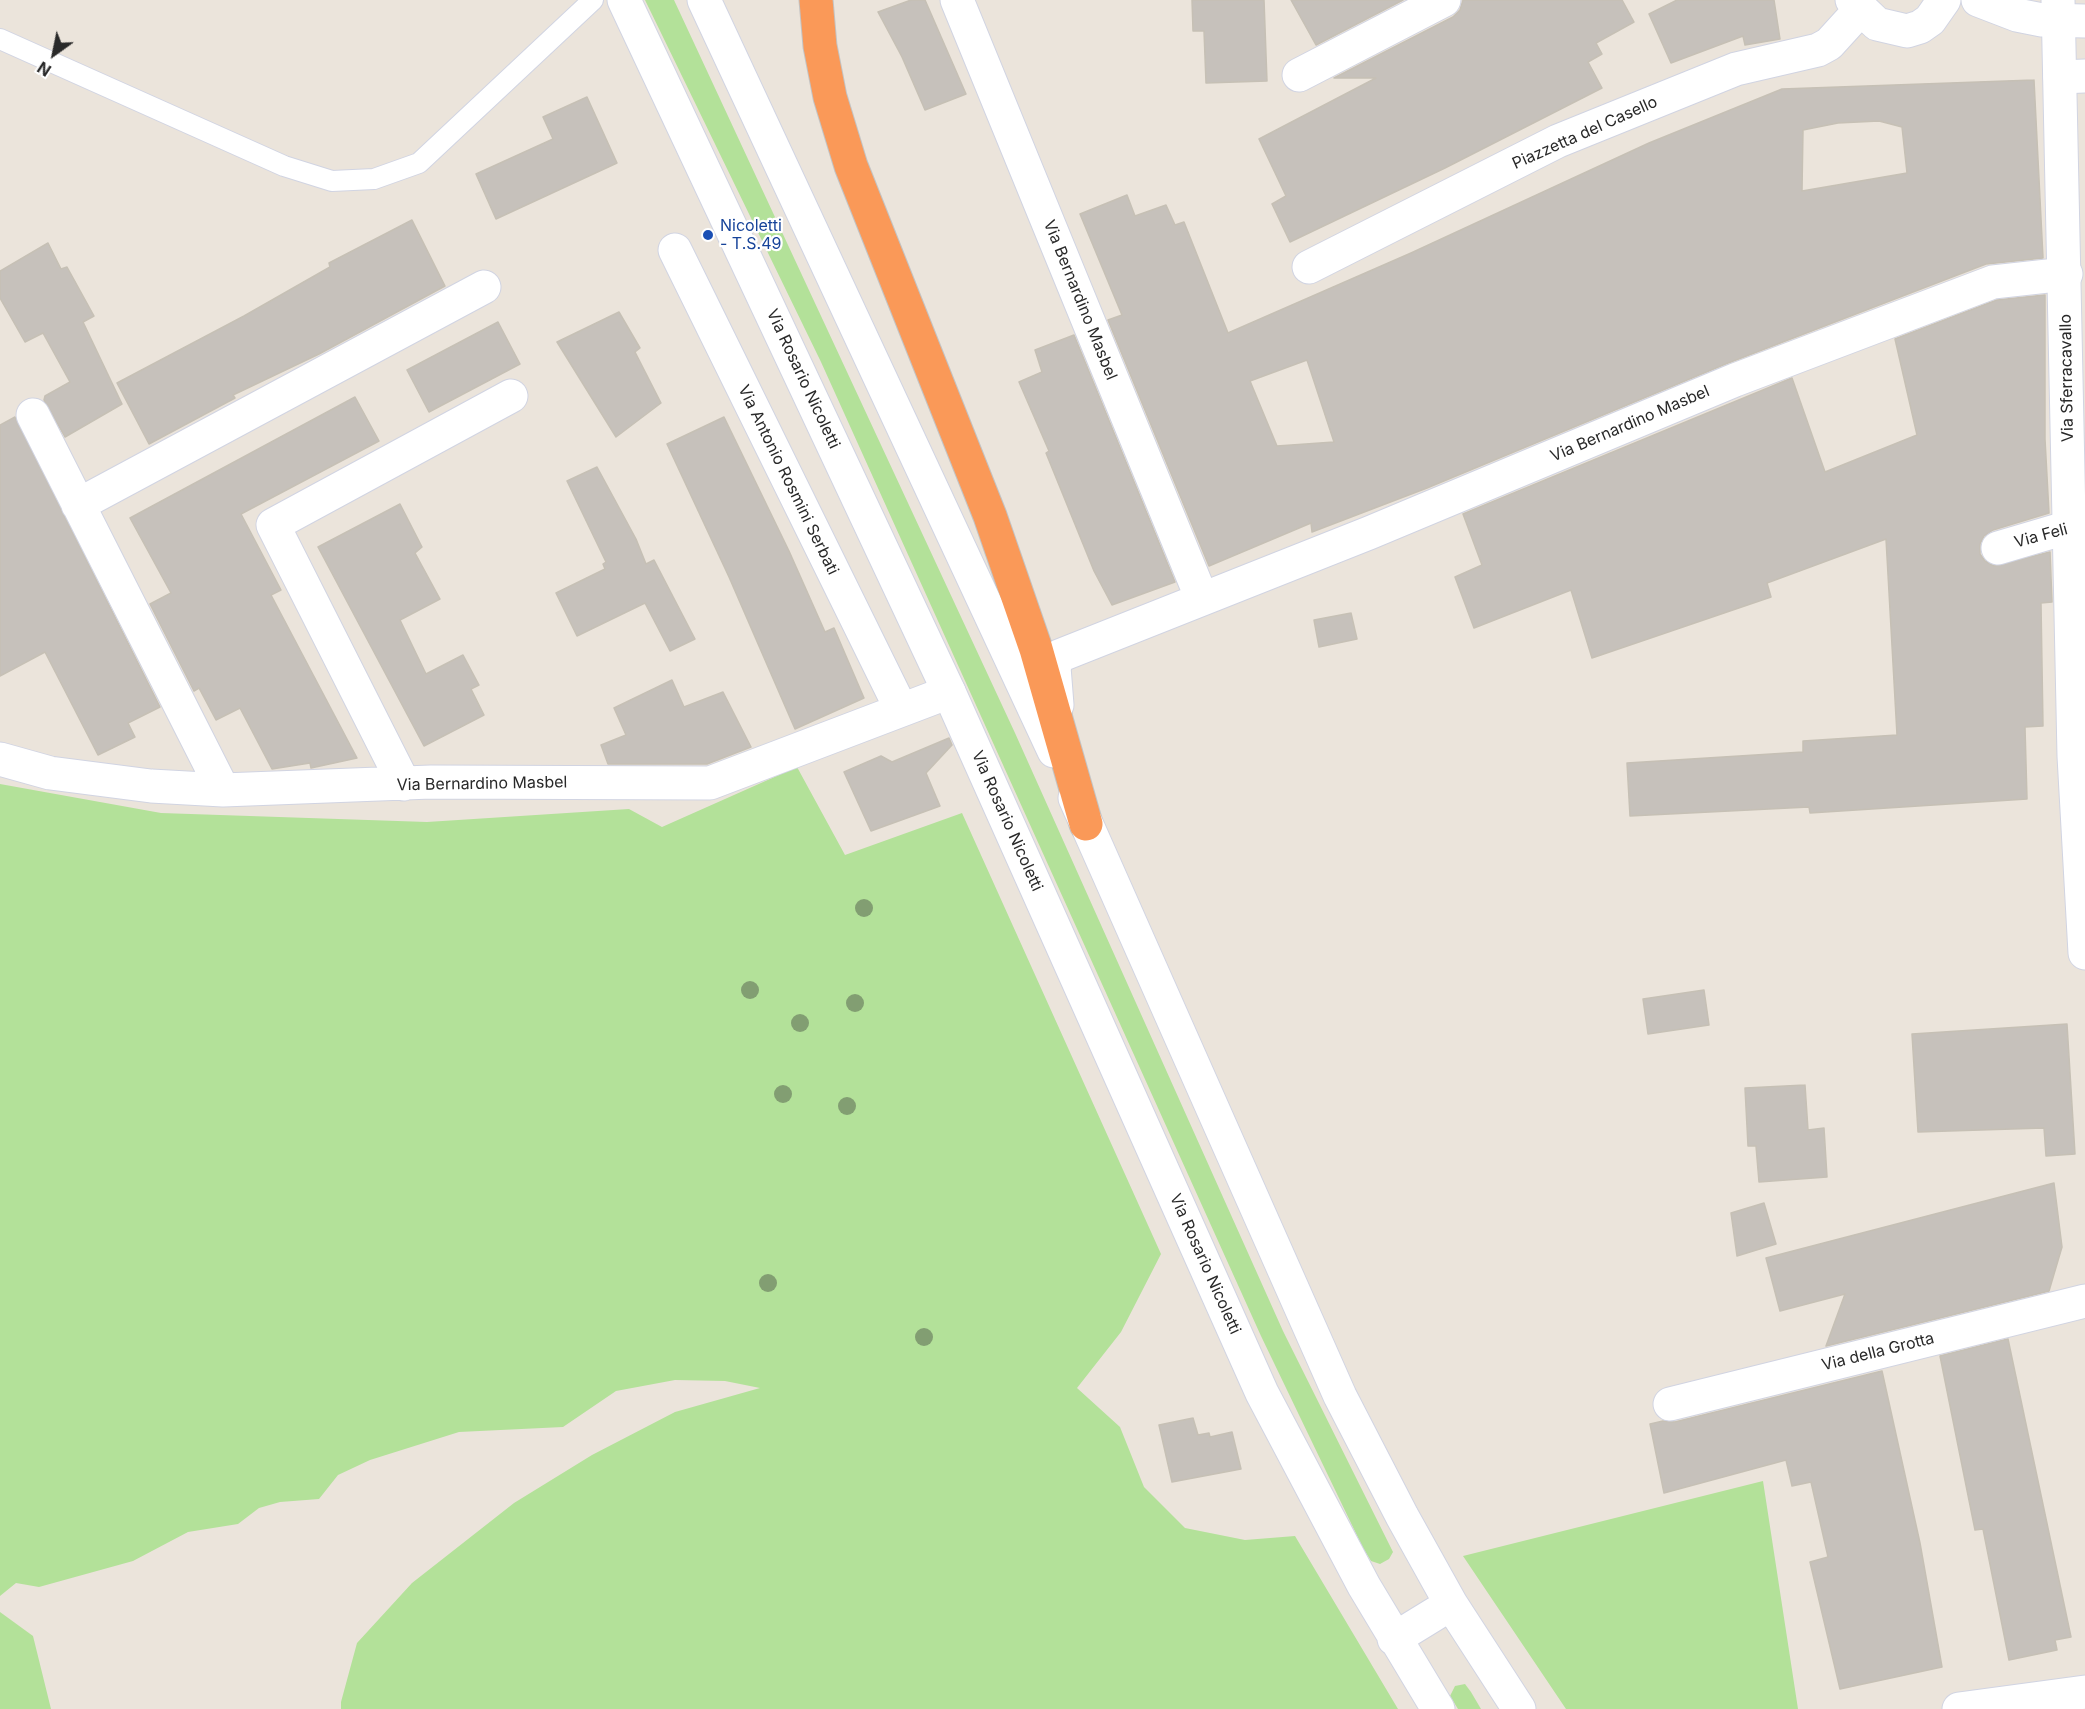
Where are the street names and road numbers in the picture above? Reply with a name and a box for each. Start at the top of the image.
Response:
street label: Piazzetta del Casello [1509,92,1661,174]
street label: Via Bernardino Masbel [1039,217,1121,383]
street label: Via Rosario Nicoletti [762,306,844,452]
street label: Via Sferracavallo [2056,314,2078,442]
street label: Via Antonio Rosmini Serbati [734,382,842,578]
street label: Via Bernardino Masbel [1548,382,1712,466]
street label: Via Feli [2012,520,2070,552]
street label: Via Rosario Nicoletti [967,748,1047,894]
street label: Via Bernardino Masbel [396,773,568,795]
street label: Via Rosario Nicoletti [1165,1191,1245,1337]
street label: Via della Grotta [1820,1329,1936,1375]

